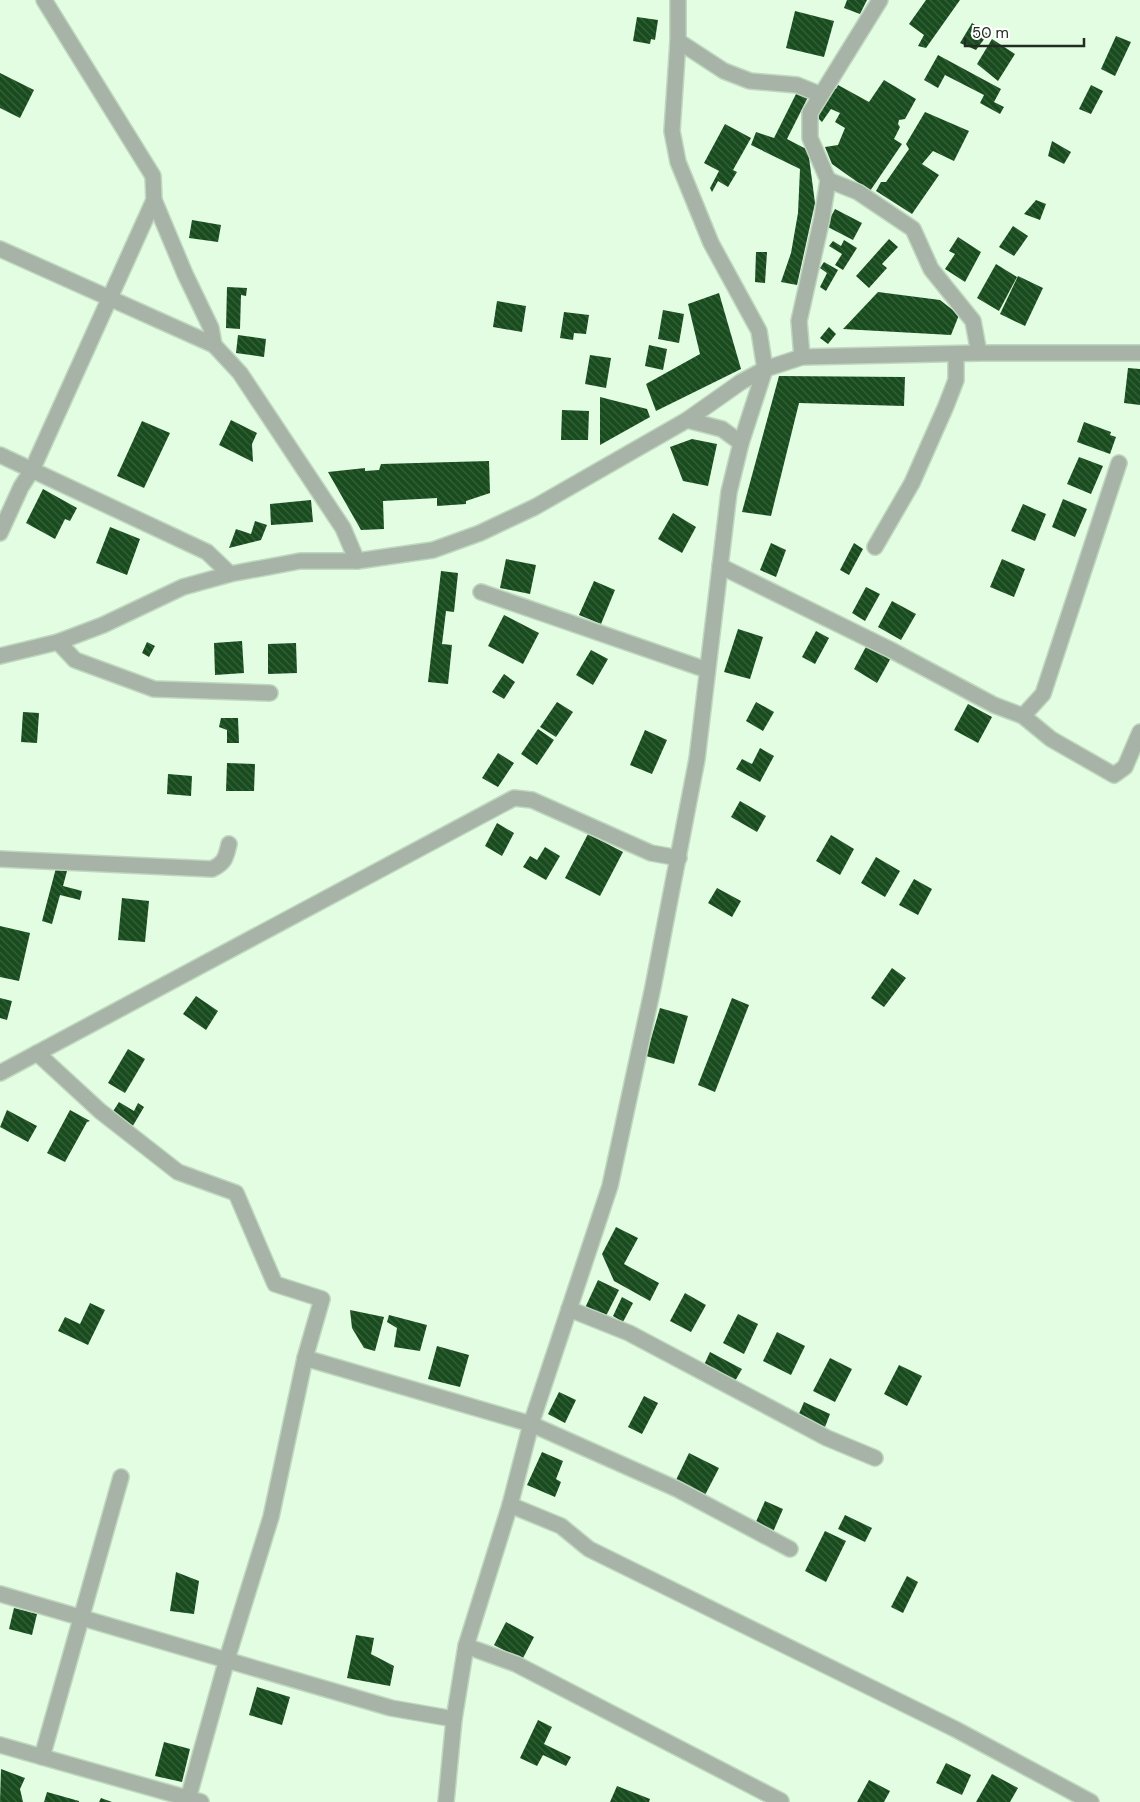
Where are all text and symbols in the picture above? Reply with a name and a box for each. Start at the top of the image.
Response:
scale bar [965,15,1084,47]
text: 50 m [972,23,1009,43]

